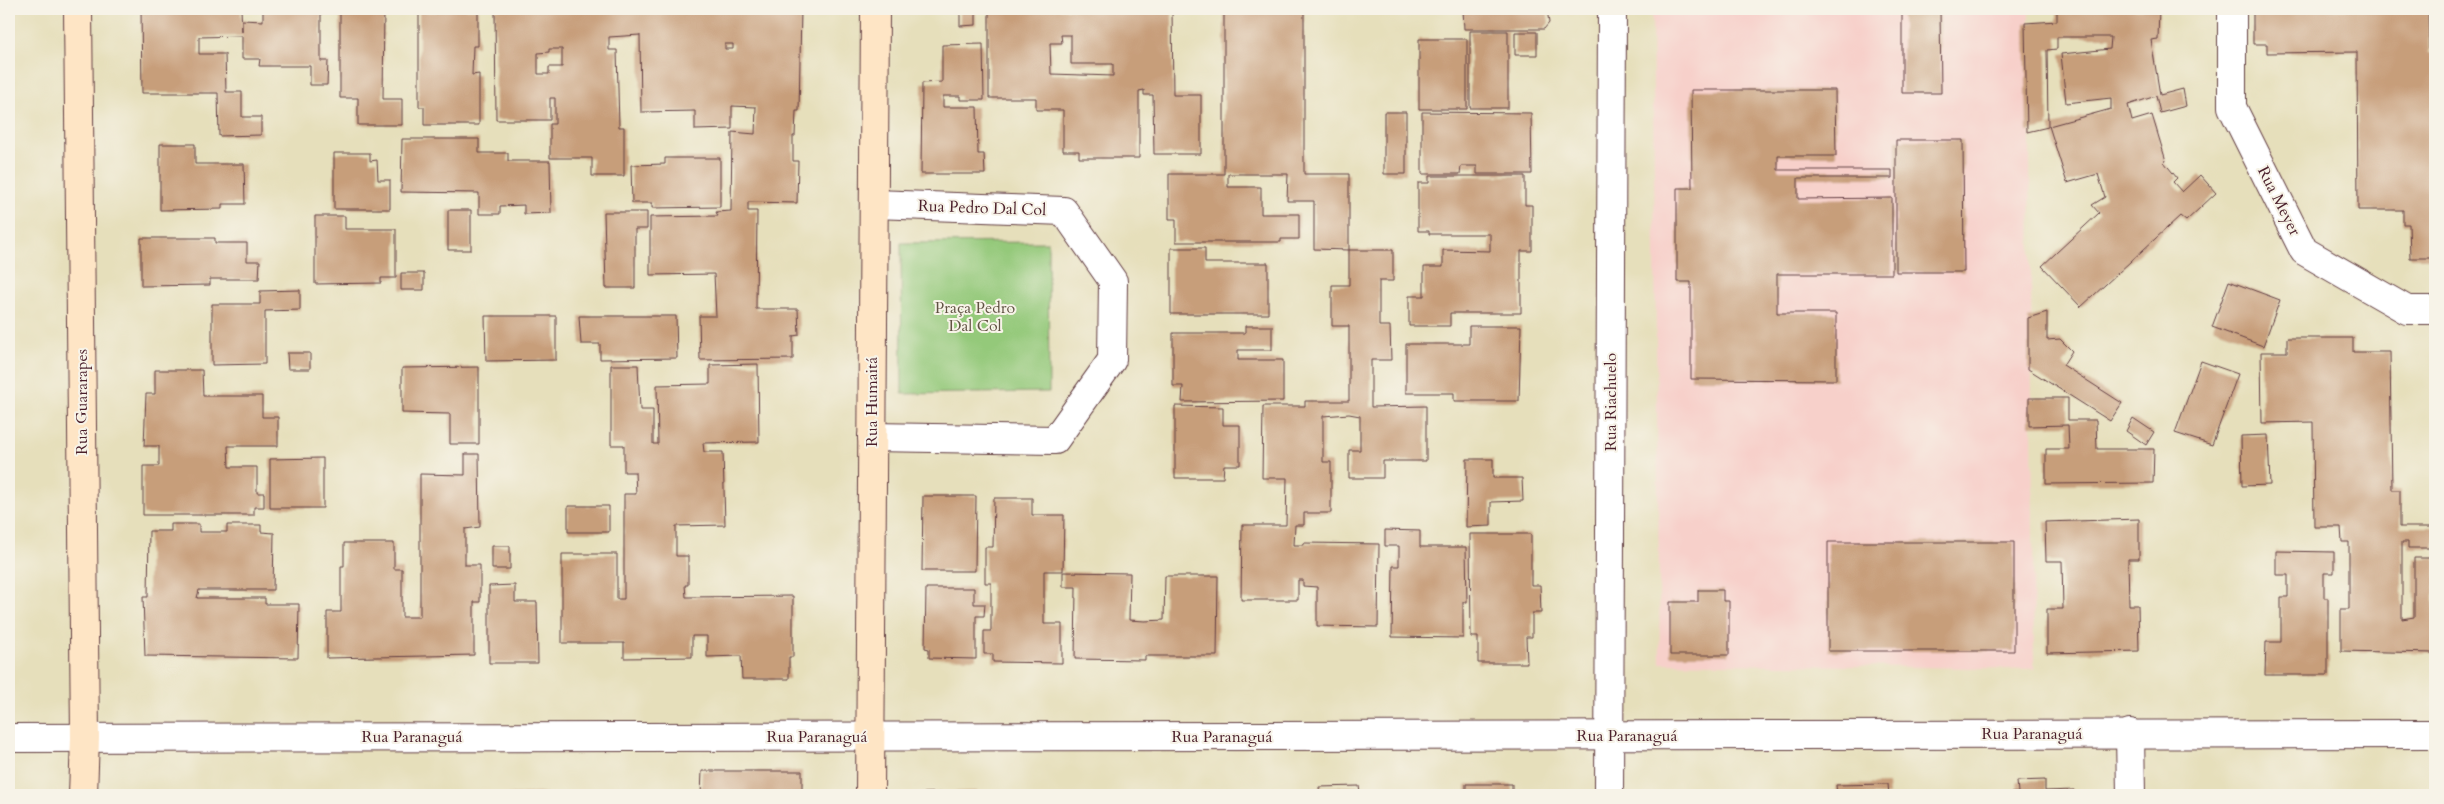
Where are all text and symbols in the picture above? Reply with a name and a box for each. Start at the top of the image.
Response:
street label: Rua Meyer [2252,163,2306,240]
street label: Rua Pedro Dal Col [917,195,1047,221]
park label: Praça Pedro Dal Col [935,297,1016,337]
street label: Rua Guararapes [71,349,93,455]
street label: Rua Riachuelo [1600,352,1622,451]
street label: Rua Humaitá [861,357,883,447]
street label: Rua Paranaguá [1982,723,2083,745]
street label: Rua Paranaguá [1577,725,1678,747]
street label: Rua Paranaguá [362,726,463,748]
street label: Rua Paranaguá [767,726,868,748]
street label: Rua Paranaguá [1172,726,1273,748]

